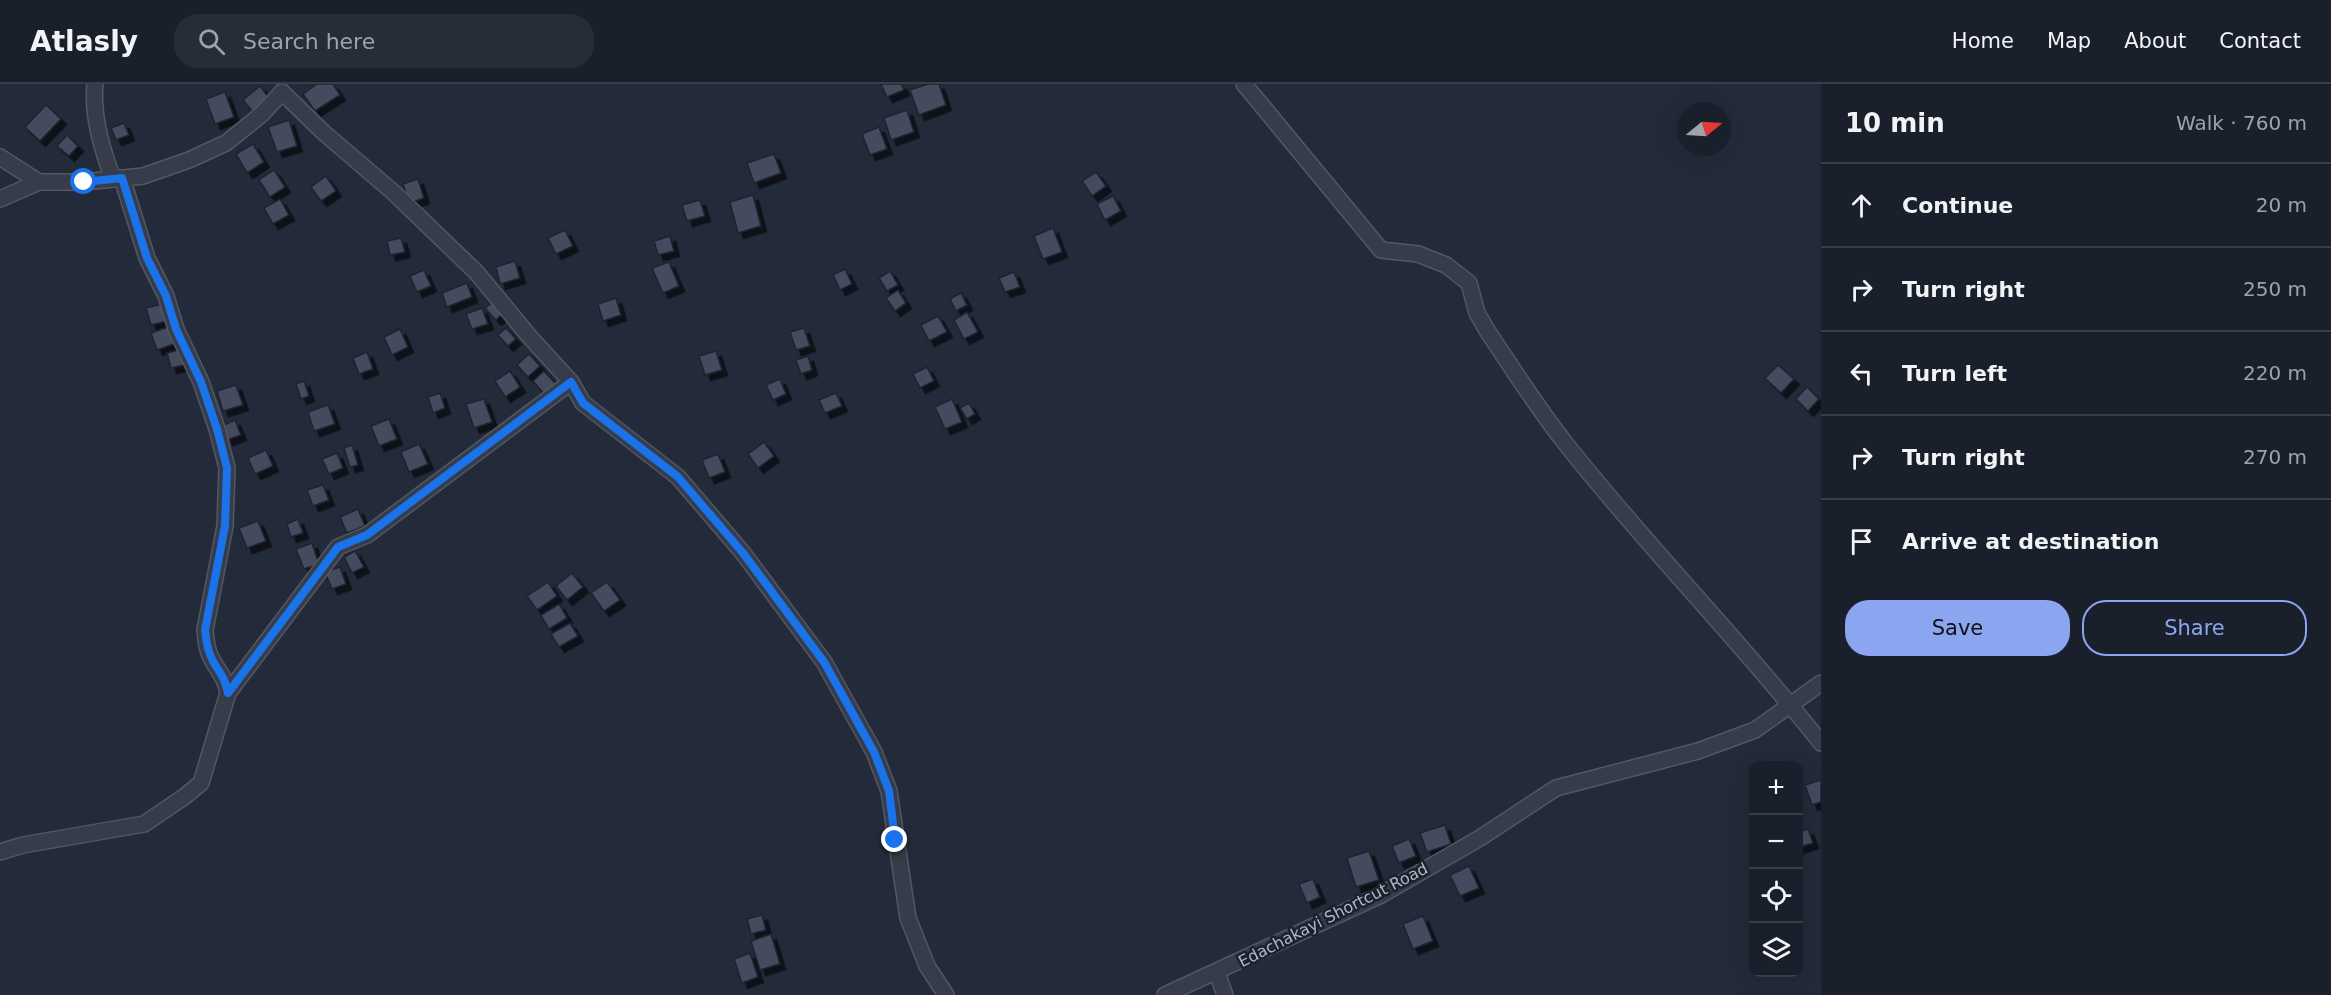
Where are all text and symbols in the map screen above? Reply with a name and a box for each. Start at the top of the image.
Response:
search box [174,14,594,68]
text: Atlasly [30,25,138,58]
icon: search [195,25,228,58]
text: Search here [243,29,375,54]
text: Home [1952,29,2014,53]
text: Map [2047,29,2091,53]
text: About [2124,29,2186,53]
text: Contact [2219,29,2301,53]
north arrow [1677,102,1731,156]
text: 10 min [1845,108,1945,138]
text: Walk · 760 m [2176,111,2307,135]
route start [70,168,96,194]
icon: ahead [1845,189,1878,222]
text: Continue [1902,193,2013,218]
text: 20 m [2256,193,2307,217]
icon: right [1845,273,1878,306]
text: Turn right [1902,277,2025,302]
text: 250 m [2243,277,2307,301]
icon: left [1845,357,1878,390]
text: Turn left [1902,361,2007,386]
text: 220 m [2243,361,2307,385]
icon: right [1845,441,1878,474]
text: Turn right [1902,445,2025,470]
text: 270 m [2243,445,2307,469]
icon: arrive [1845,525,1878,558]
text: Arrive at destination [1902,529,2159,554]
button: Save [1845,600,2070,656]
button: Share [2082,600,2307,656]
map controls [1749,761,1803,977]
button: + [1749,761,1803,815]
button: − [1749,815,1803,869]
route end [881,826,907,852]
street label: Edachakayi Shortcut Road [1235,859,1431,971]
button: locate [1749,869,1803,923]
button: layers [1749,923,1803,977]

